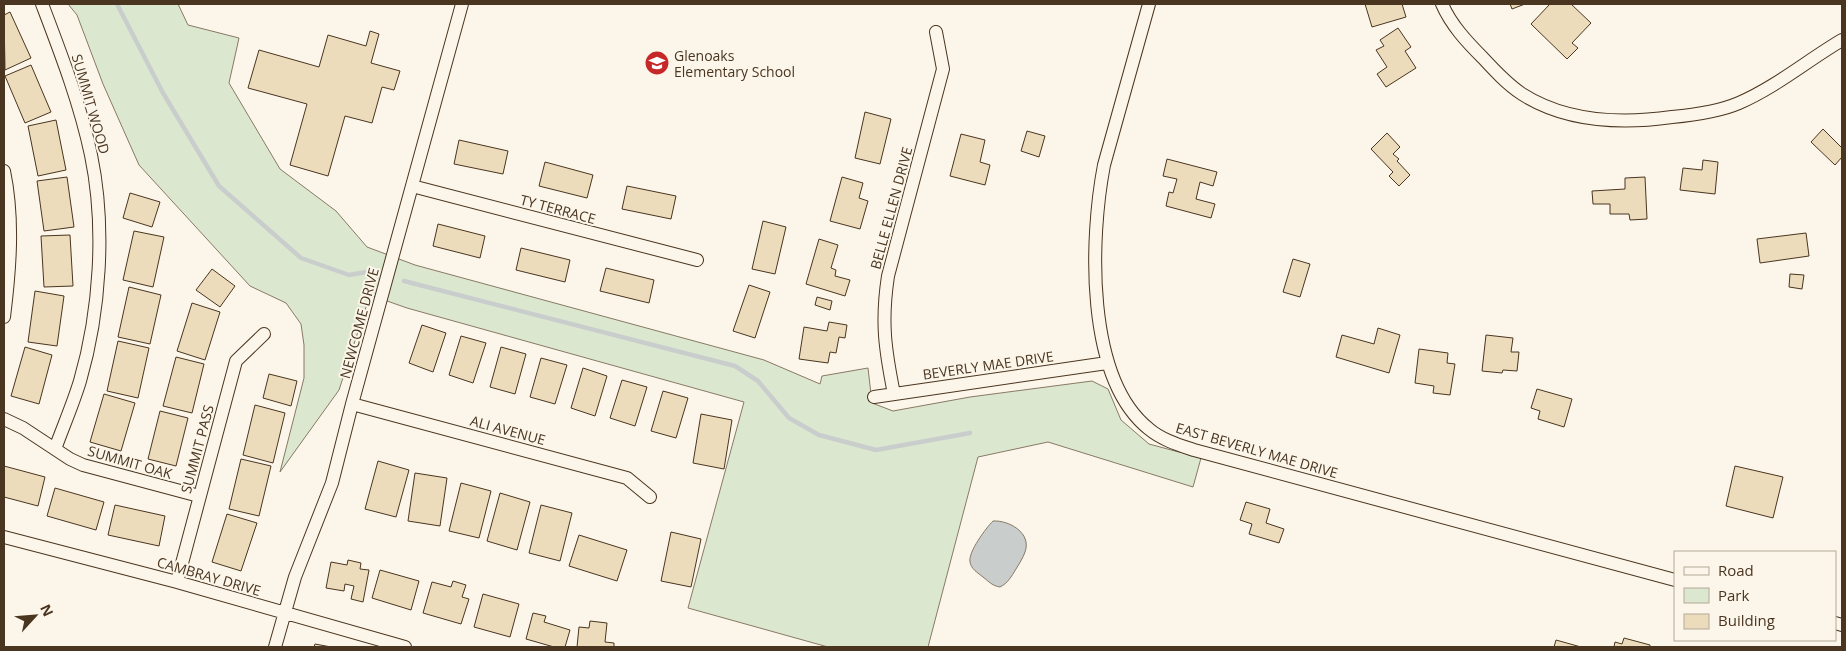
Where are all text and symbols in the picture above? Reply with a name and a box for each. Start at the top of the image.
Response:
place label: Glenoaks Elementary School [674,46,795,81]
school or university icon: Glenoaks Elementary School [644,50,670,76]
street label: SUMMIT WOOD [68,52,114,156]
street label: BELLE ELLEN DRIVE [866,145,916,271]
street label: TY TERRACE [518,190,598,228]
street label: NEWCOME DRIVE [335,266,383,380]
street label: BEVERLY MAE DRIVE [921,346,1055,384]
street label: SUMMIT PASS [176,403,218,495]
street label: ALI AVENUE [468,411,548,449]
street label: EAST BEVERLY MAE DRIVE [1174,418,1340,482]
street label: SUMMIT OAK [86,441,175,483]
legend [1674,551,1836,641]
street label: CAMBRAY DRIVE [155,552,263,600]
text: Road [1718,560,1754,580]
text: Park [1718,585,1749,605]
north arrow [10,591,60,641]
text: N [36,601,58,619]
text: Building [1718,610,1775,630]

